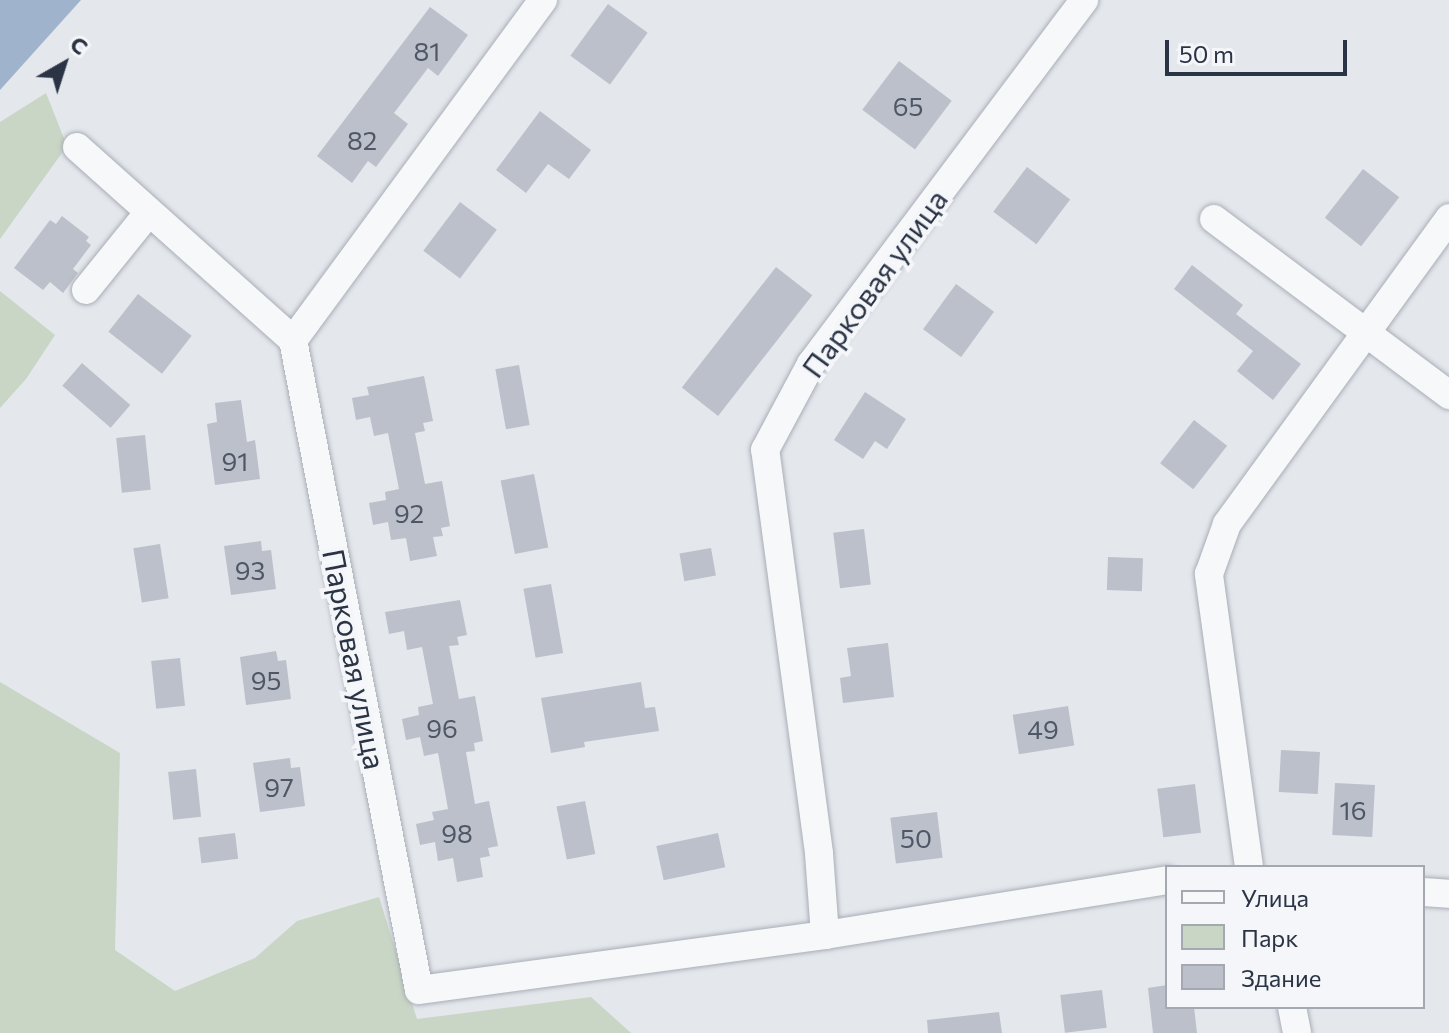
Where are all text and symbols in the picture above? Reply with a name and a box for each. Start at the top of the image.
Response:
north arrow [24,24,104,104]
scale bar [1169,24,1351,74]
text: С [65,30,94,60]
house number: 81 [414,35,440,67]
text: 50 m [1179,39,1234,68]
house number: 65 [893,90,923,122]
house number: 82 [347,124,377,156]
street label: Парковая улица [794,182,954,384]
house number: 91 [222,445,248,477]
house number: 92 [394,497,424,529]
street label: Парковая улица [316,546,394,772]
house number: 93 [235,554,265,586]
house number: 95 [251,664,281,696]
house number: 96 [426,712,458,744]
house number: 49 [1027,713,1059,745]
house number: 97 [264,771,294,803]
house number: 16 [1340,794,1366,826]
house number: 98 [441,817,473,849]
house number: 50 [900,822,932,854]
legend [1165,865,1425,1009]
text: Улица [1241,883,1309,912]
text: Парк [1241,923,1298,952]
text: Здание [1241,963,1321,992]

